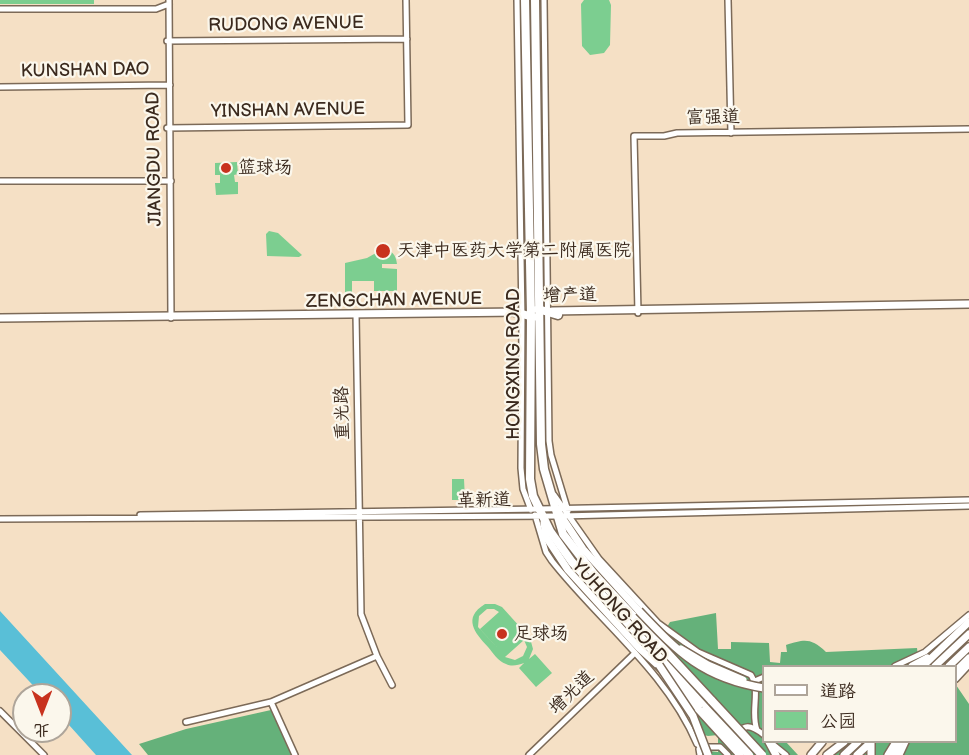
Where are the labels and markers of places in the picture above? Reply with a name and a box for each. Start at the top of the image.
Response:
place label: 篮球场 [238,157,292,179]
marker: 篮球场 [219,161,233,175]
place label: 天津中医药大学第二附属医院 [397,240,631,262]
marker: 天津中医药大学第二附属医院 [374,242,392,260]
place label: 足球场 [514,623,568,645]
marker: 足球场 [495,627,509,641]

